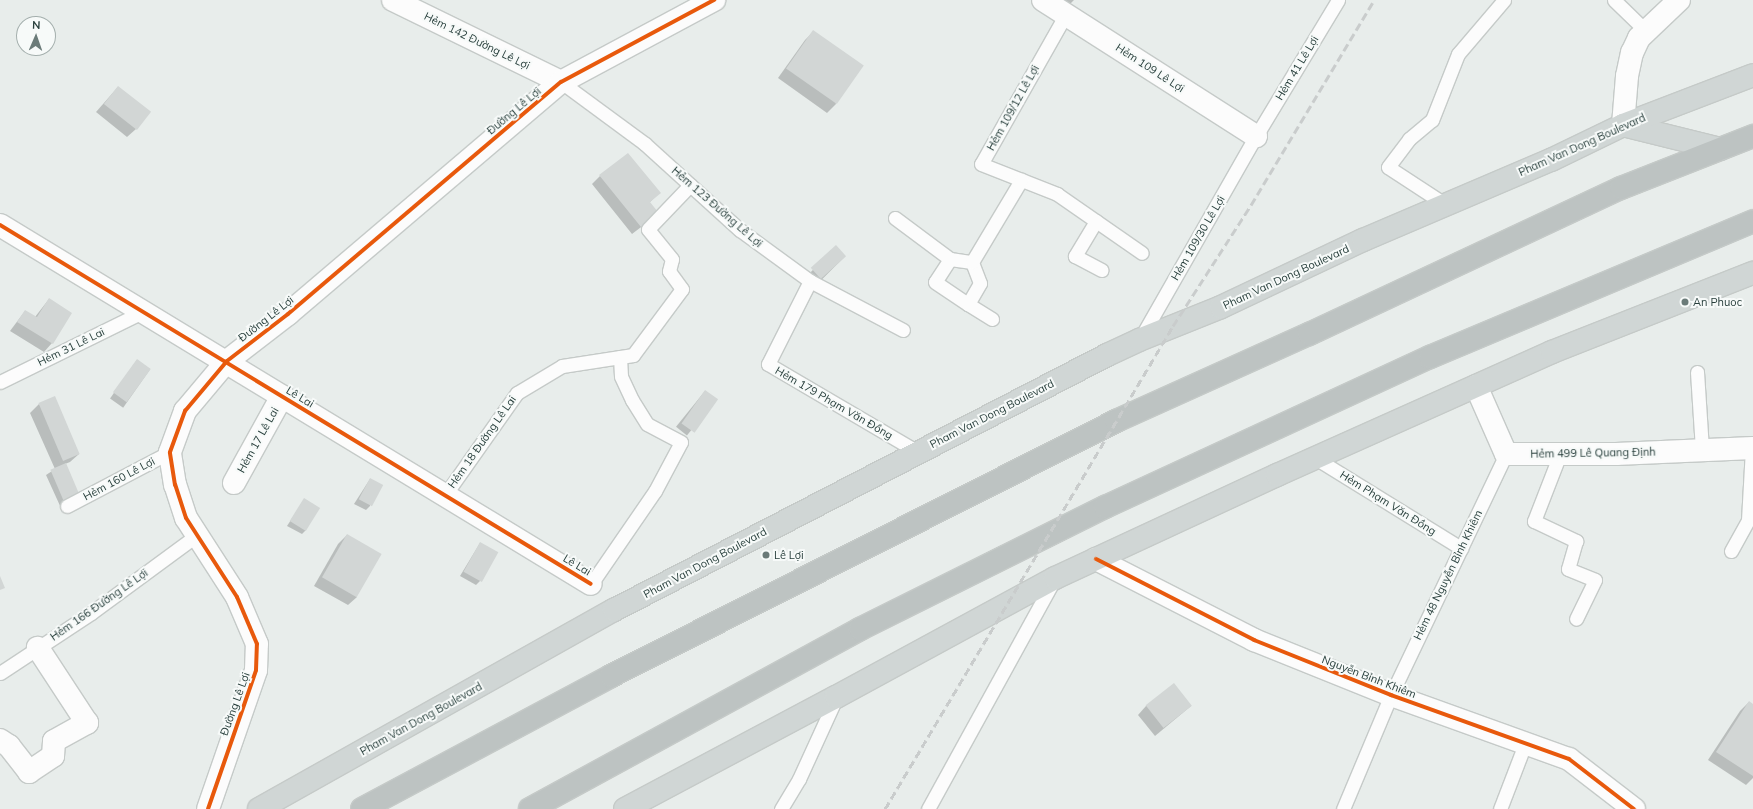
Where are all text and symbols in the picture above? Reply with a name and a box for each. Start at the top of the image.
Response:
street label: Hẻm 142 Đường Lê Lợi [422,10,532,72]
north arrow [16,16,56,56]
text: N [32,18,41,32]
street label: Hẻm 41 Lê Lợi [1273,33,1321,103]
street label: Hẻm 109 Lê Lợi [1113,41,1187,95]
street label: Hẻm 109/12 Lê Lợi [984,63,1042,153]
street label: Đường Lê Lợi [484,85,544,137]
street label: Pham Van Dong Boulevard [1516,111,1648,179]
street label: Hẻm 123 Đường Lê Lợi [669,164,765,250]
street label: Hẻm 109/30 Lê Lợi [1168,193,1228,283]
street label: Pham Van Dong Boulevard [1221,242,1351,312]
street label: Đường Lê Lợi [236,293,296,345]
place label: An Phuoc [1693,295,1742,309]
marker: An Phuoc [1680,297,1690,307]
street label: Hẻm 31 Lê Lai [35,325,107,369]
street label: Hẻm 179 Phạm Văn Đồng [773,364,895,442]
street label: Pham Van Dong Boulevard [928,377,1056,451]
street label: Lê Lai [284,384,316,410]
street label: Hẻm 18 Đường Lê Lai [445,393,519,491]
street label: Hẻm 17 Lê Lai [235,405,281,475]
street label: Hẻm 499 Lê Quang Định [1530,445,1656,461]
street label: Hẻm 160 Lê Lợi [81,455,157,503]
street label: Hẻm Phạm Văn Đồng [1338,468,1438,538]
street label: Hẻm 48 Nguyễn Bỉnh Khiêm [1411,508,1485,642]
street label: Pham Van Dong Boulevard [641,525,769,601]
place label: Lê Lợi [774,548,804,562]
marker: Lê Lợi [761,550,771,560]
street label: Lê Lai [561,552,593,578]
street label: Hẻm 166 Đường Lê Lợi [48,566,150,644]
street label: Nguyễn Bỉnh Khiêm [1320,653,1418,701]
street label: Đường Lê Lợi [217,671,253,737]
street label: Pham Van Dong Boulevard [358,680,484,758]

